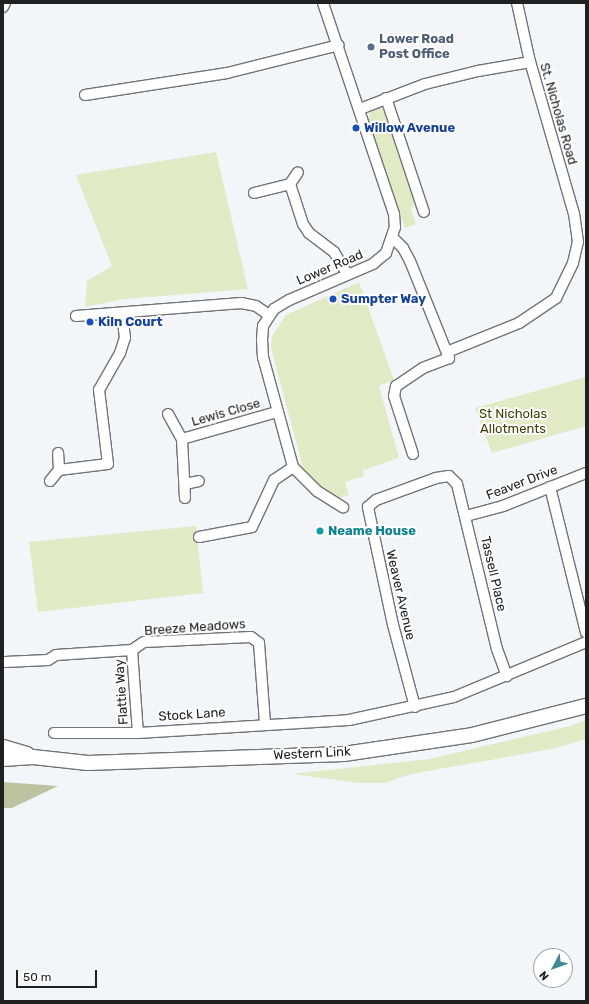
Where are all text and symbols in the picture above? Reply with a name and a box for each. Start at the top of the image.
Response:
place label: Lower Road Post Office [379,32,454,63]
marker: Lower Road Post Office [366,42,376,52]
street label: St. Nicholas Road [536,61,580,167]
place label: Willow Avenue [364,120,456,136]
marker: Willow Avenue [351,123,361,133]
street label: Lower Road [294,247,366,289]
place label: Sumpter Way [341,291,426,307]
marker: Sumpter Way [328,294,338,304]
place label: Kiln Court [98,314,163,330]
marker: Kiln Court [85,317,95,327]
street label: Lewis Close [190,396,262,430]
park label: St Nicholas Allotments [479,407,547,438]
street label: Feaver Drive [484,462,560,504]
place label: Neame House [328,523,416,539]
marker: Neame House [315,526,325,536]
street label: Tassell Place [477,535,509,613]
street label: Weaver Avenue [382,548,418,642]
street label: Breeze Meadows [144,617,246,639]
street label: Flattie Way [112,659,132,725]
street label: Stock Lane [158,705,226,725]
street label: Western Link [273,744,351,764]
north arrow [533,948,573,988]
scale bar [18,962,99,988]
text: N [537,968,552,983]
text: 50 m [23,970,51,984]

